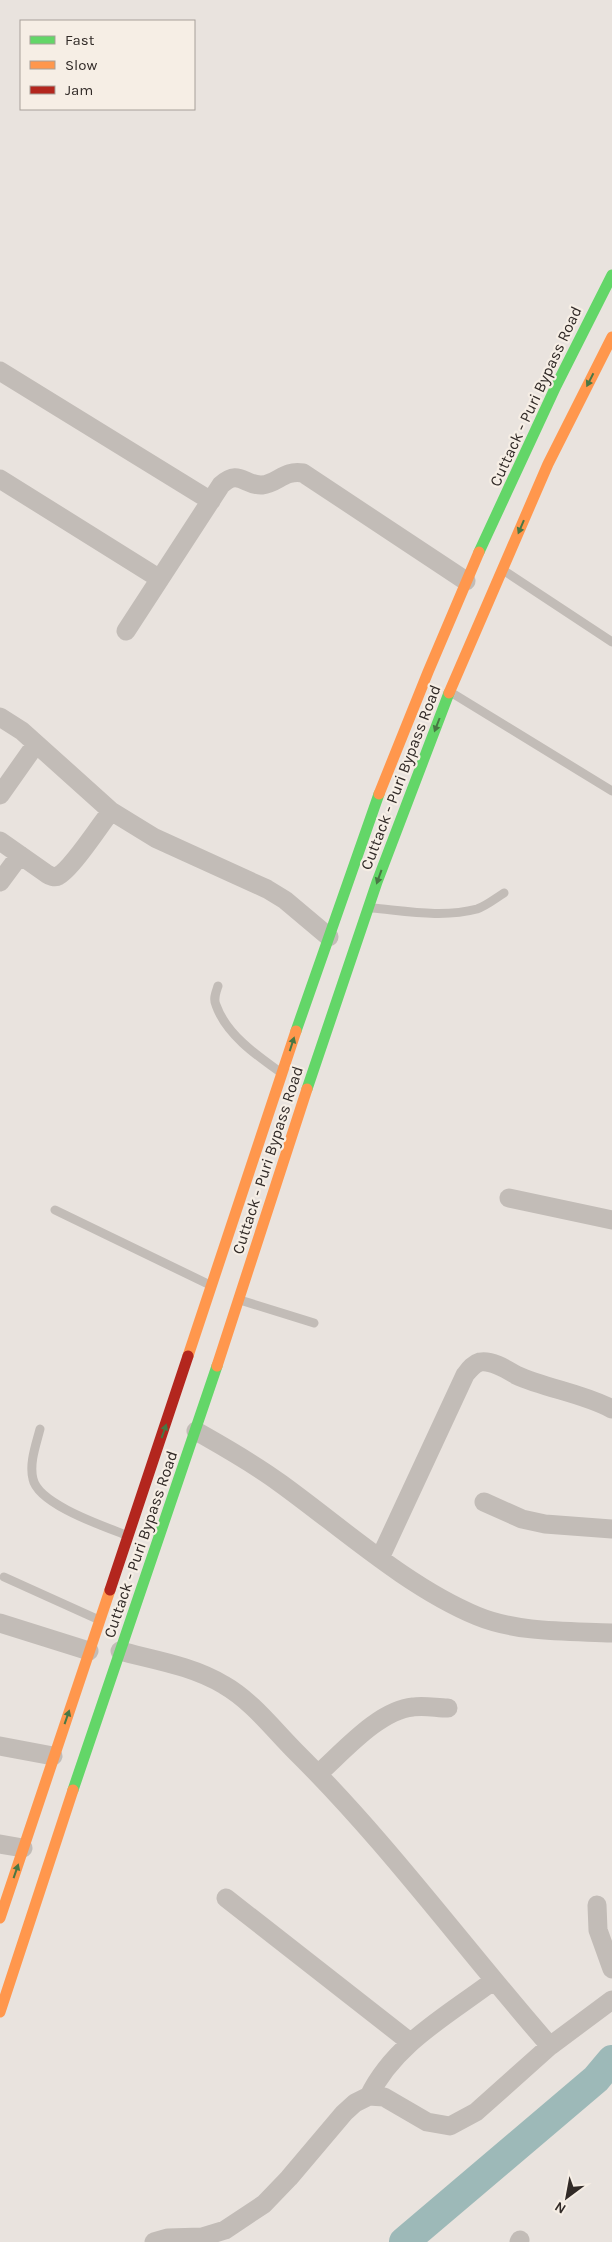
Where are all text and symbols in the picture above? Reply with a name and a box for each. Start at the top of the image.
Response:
legend [20,20,195,110]
text: Fast [65,31,95,49]
text: Slow [65,56,97,74]
text: Jam [65,81,93,99]
street label: Cuttack - Puri Bypass Road [485,303,586,489]
one-way arrow [586,373,594,387]
one-way arrow [517,520,525,534]
street label: Cuttack - Puri Bypass Road [356,682,445,872]
one-way arrow [433,718,441,733]
one-way arrow [375,870,383,885]
one-way arrow [289,1036,296,1051]
street label: Cuttack - Puri Bypass Road [228,1064,307,1257]
one-way arrow [160,1423,168,1438]
street label: Cuttack - Puri Bypass Road [99,1448,181,1640]
one-way arrow [63,1709,71,1724]
one-way arrow [12,1864,20,1879]
north arrow [542,2172,592,2222]
text: N [552,2198,569,2217]

